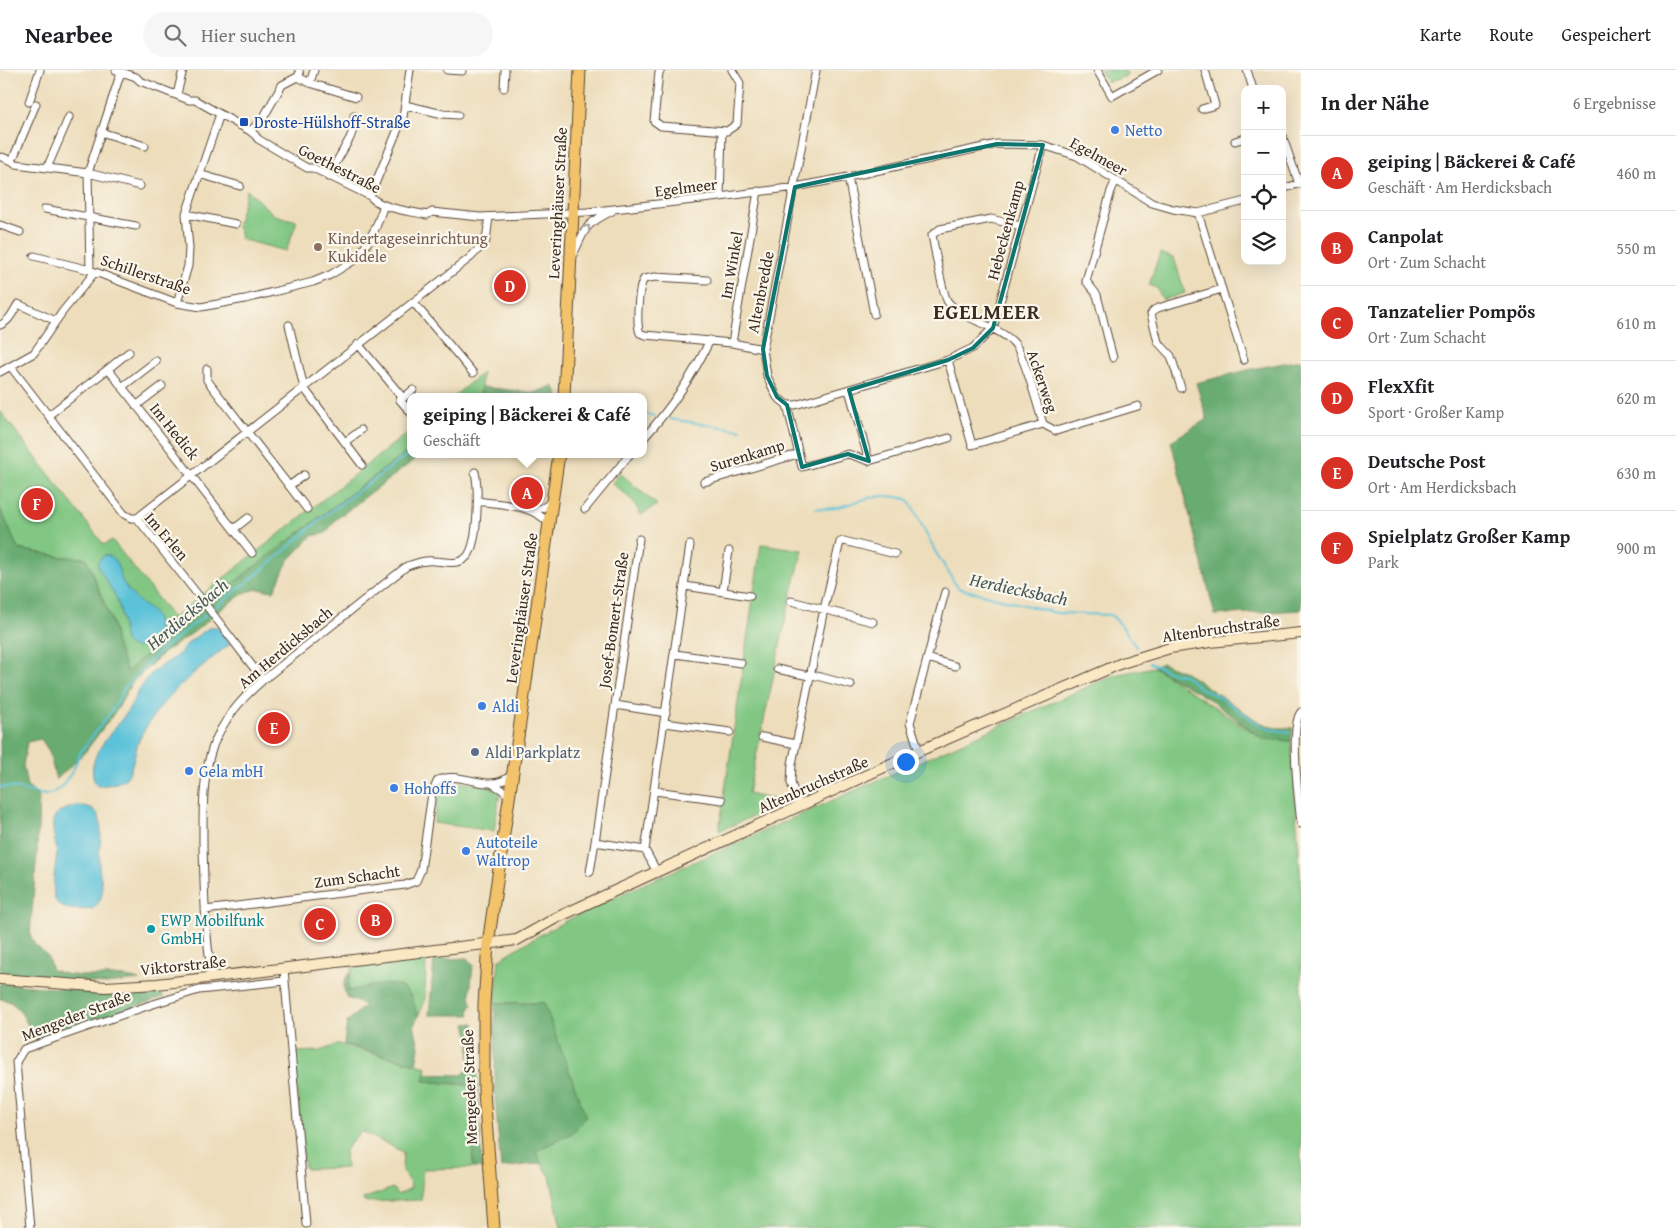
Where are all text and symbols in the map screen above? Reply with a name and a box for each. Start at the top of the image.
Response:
search box [143,12,493,57]
text: Nearbee [25,17,113,52]
icon: search [161,21,189,49]
text: Hier suchen [201,21,296,49]
text: Karte [1420,21,1461,48]
text: Route [1489,21,1534,48]
text: Gespeichert [1562,21,1651,48]
map controls [1241,85,1286,265]
button: + [1241,85,1286,130]
text: In der Nähe [1321,87,1429,118]
text: 6 Ergebnisse [1573,91,1656,115]
place label: Droste-Hülshoff-Straße [254,110,411,134]
marker: Droste-Hülshoff-Straße [238,116,250,128]
place label: Netto [1125,118,1162,142]
marker: Netto [1109,124,1121,136]
street label: Leveringhäuser Straße [541,126,573,280]
street label: Egelmeer [1066,130,1133,182]
button: − [1241,130,1286,175]
street label: Goethestraße [294,137,386,199]
text: geiping | Bäckerei & Café [1368,147,1576,175]
text: A [1332,161,1342,185]
text: 460 m [1616,161,1656,185]
street label: Egelmeer [653,171,719,203]
button: locate [1241,175,1286,220]
text: Geschäft · Am Herdicksbach [1368,175,1552,199]
street label: Hebeckenkamp [980,177,1030,283]
button: layers [1241,220,1286,265]
text: Canpolat [1368,222,1443,250]
one-way arrow [582,225,590,234]
place label: Kindertageseinrichtung Kukidele [328,226,488,268]
street label: Im Winkel [713,229,749,301]
text: B [1332,236,1342,260]
text: 550 m [1616,236,1656,260]
marker: Kindertageseinrichtung Kukidele [312,241,324,253]
street label: Schillerstraße [98,247,194,301]
street label: Altenbredde [740,249,780,335]
text: Ort · Zum Schacht [1368,250,1486,274]
pin: D [494,267,526,305]
district label: EGELMEER [933,296,1041,327]
text: Tanzatelier Pompös [1368,297,1535,325]
text: C [1332,311,1342,335]
text: 610 m [1616,311,1656,335]
text: Ort · Zum Schacht [1368,325,1486,349]
street label: Ackerweg [1021,346,1065,416]
text: FlexXfit [1368,372,1435,400]
text: D [1332,386,1342,410]
text: 620 m [1616,386,1656,410]
popup [407,393,647,458]
street label: Im Hedick [144,397,206,466]
text: geiping | Bäckerei & Café [423,400,631,428]
text: Sport · Großer Kamp [1368,400,1504,424]
text: Geschäft [423,428,481,452]
street label: Surenkamp [707,432,788,478]
text: Deutsche Post [1368,447,1486,475]
text: E [1333,461,1341,485]
text: 630 m [1616,461,1656,485]
pin: A [511,474,543,512]
text: Ort · Am Herdicksbach [1368,475,1517,499]
pin: F [21,485,53,523]
street label: Im Erlen [139,507,195,565]
text: Spielplatz Großer Kamp [1368,522,1570,550]
street label: Leveringhäuser Straße [499,531,543,685]
text: F [1333,536,1341,560]
text: 900 m [1616,536,1656,560]
street label: Josef-Bomert-Straße [591,550,634,692]
text: Park [1368,550,1399,574]
water label: Herdiecksbach [966,565,1071,613]
water label: Herdiecksbach [139,572,234,657]
street label: Am Herdicksbach [233,600,337,694]
street label: Altenbruchstraße [1161,608,1281,648]
place label: Aldi [492,694,520,718]
marker: Aldi [476,700,488,712]
pin: E [258,709,290,747]
place label: Aldi Parkplatz [485,740,580,764]
marker: Aldi Parkplatz [469,746,481,758]
street label: Altenbruchstraße [754,749,872,819]
your location [893,749,919,775]
place label: Gela mbH [199,759,264,783]
marker: Gela mbH [183,765,195,777]
place label: Hohoffs [404,776,457,800]
marker: Hohoffs [388,782,400,794]
place label: Autoteile Waltrop [476,830,538,872]
marker: Autoteile Waltrop [460,845,472,857]
street label: Zum Schacht [313,858,402,894]
pin: B [360,901,392,939]
pin: C [304,905,336,943]
place label: EWP Mobilfunk GmbH [161,908,265,950]
marker: EWP Mobilfunk GmbH [145,923,157,935]
street label: Viktorstraße [139,949,227,981]
street label: Mengeder Straße [18,983,134,1047]
street label: Mengeder Straße [455,1029,483,1145]

